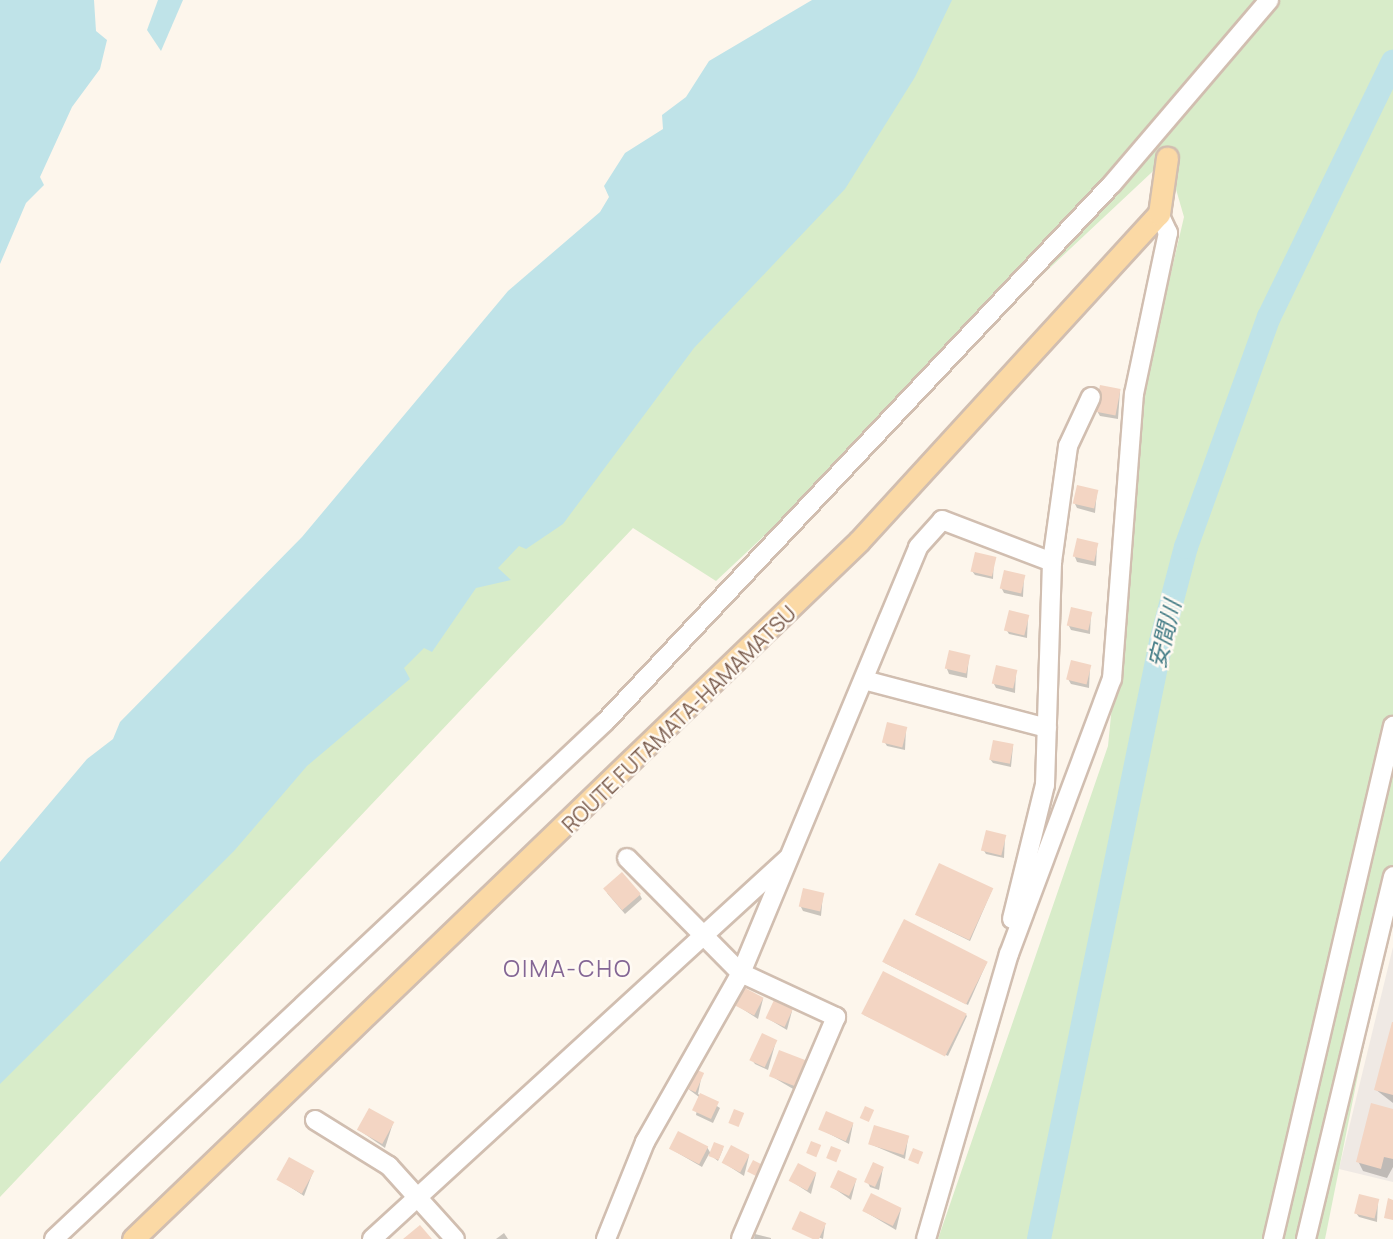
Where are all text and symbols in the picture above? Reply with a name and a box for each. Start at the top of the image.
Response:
water label: 安間川 [1142,597,1186,671]
street label: ROUTE FUTAMATA-HAMAMATSU [557,601,801,837]
district label: OIMA-CHO [504,954,632,982]

